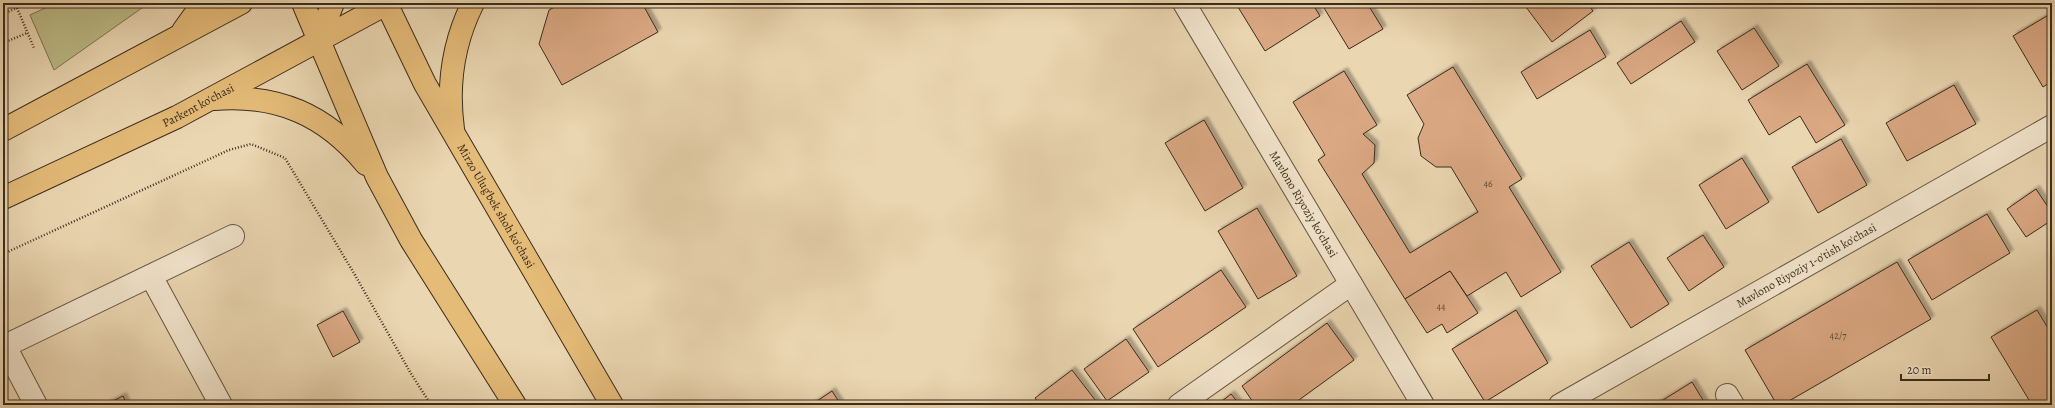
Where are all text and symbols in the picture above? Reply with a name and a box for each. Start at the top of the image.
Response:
street label: Parkent ko'chasi [160,80,237,131]
street label: Mirzo Ulug'bek shoh ko'chasi [454,141,539,271]
street label: Mavlono Riyoziy ko'chasi [1266,148,1342,260]
house number: 46 [1483,177,1493,190]
street label: Mavlono Riyoziy 1-o'tish ko'chasi [1733,219,1879,311]
house number: 44 [1436,300,1446,313]
house number: 42/7 [1830,329,1847,342]
scale bar [1901,356,1989,382]
text: 20 m [1907,362,1931,378]

